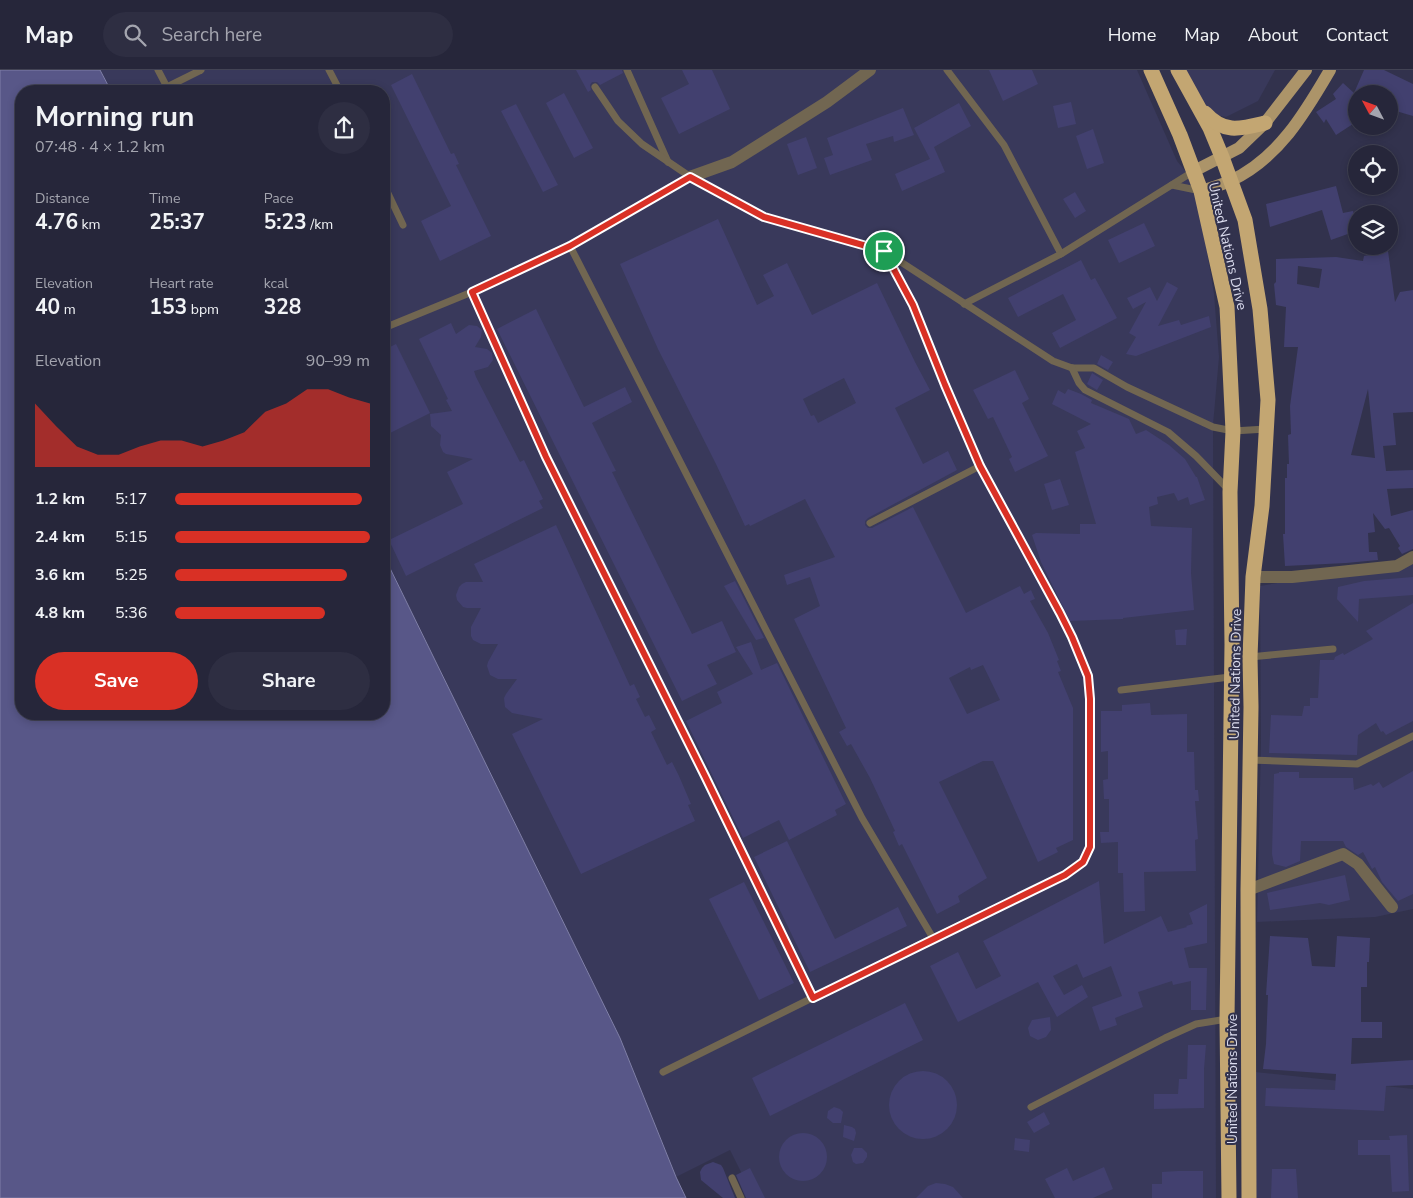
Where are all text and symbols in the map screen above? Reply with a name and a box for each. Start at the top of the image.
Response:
search box [103,12,453,57]
text: Map [25,19,73,51]
icon: search [121,21,149,49]
text: Search here [161,22,262,48]
text: Home [1108,23,1156,47]
text: Map [1184,23,1220,47]
text: About [1248,23,1298,47]
text: Contact [1326,23,1388,47]
north arrow [1348,85,1398,135]
map controls [1348,85,1398,255]
text: Morning run [35,98,194,136]
button: share [318,102,370,154]
text: 07:48 · 4 × 1.2 km [35,136,165,158]
button: locate [1348,145,1398,195]
street label: United Nations Drive [1204,180,1251,312]
text: Distance [35,189,89,208]
text: Time [149,189,180,208]
text: Pace [264,189,293,208]
button: layers [1348,205,1398,255]
text: 4.76 [35,208,78,236]
text: 25:37 [149,208,205,236]
text: 5:23 [264,208,307,236]
text: km [78,215,101,234]
text: /km [307,215,333,234]
pin [863,230,905,272]
icon: arrive [870,237,898,265]
text: Elevation [35,274,93,293]
text: Heart rate [149,274,213,293]
text: kcal [264,274,288,293]
text: 40 [35,293,60,321]
text: 153 [149,293,187,321]
text: 328 [264,293,301,321]
text: m [60,300,76,319]
text: bpm [187,300,219,319]
text: Elevation [35,350,101,372]
text: 90–99 m [306,350,370,372]
text: 1.2 km [35,488,85,510]
text: 5:17 [115,488,147,510]
text: 2.4 km [35,526,85,548]
text: 5:15 [115,526,147,548]
text: 3.6 km [35,564,85,586]
text: 5:25 [115,564,147,586]
text: 4.8 km [35,602,85,624]
text: 5:36 [115,602,147,624]
street label: United Nations Drive [1225,609,1246,739]
button: Save [35,652,198,710]
button: Share [208,652,370,710]
street label: United Nations Drive [1223,1014,1242,1144]

